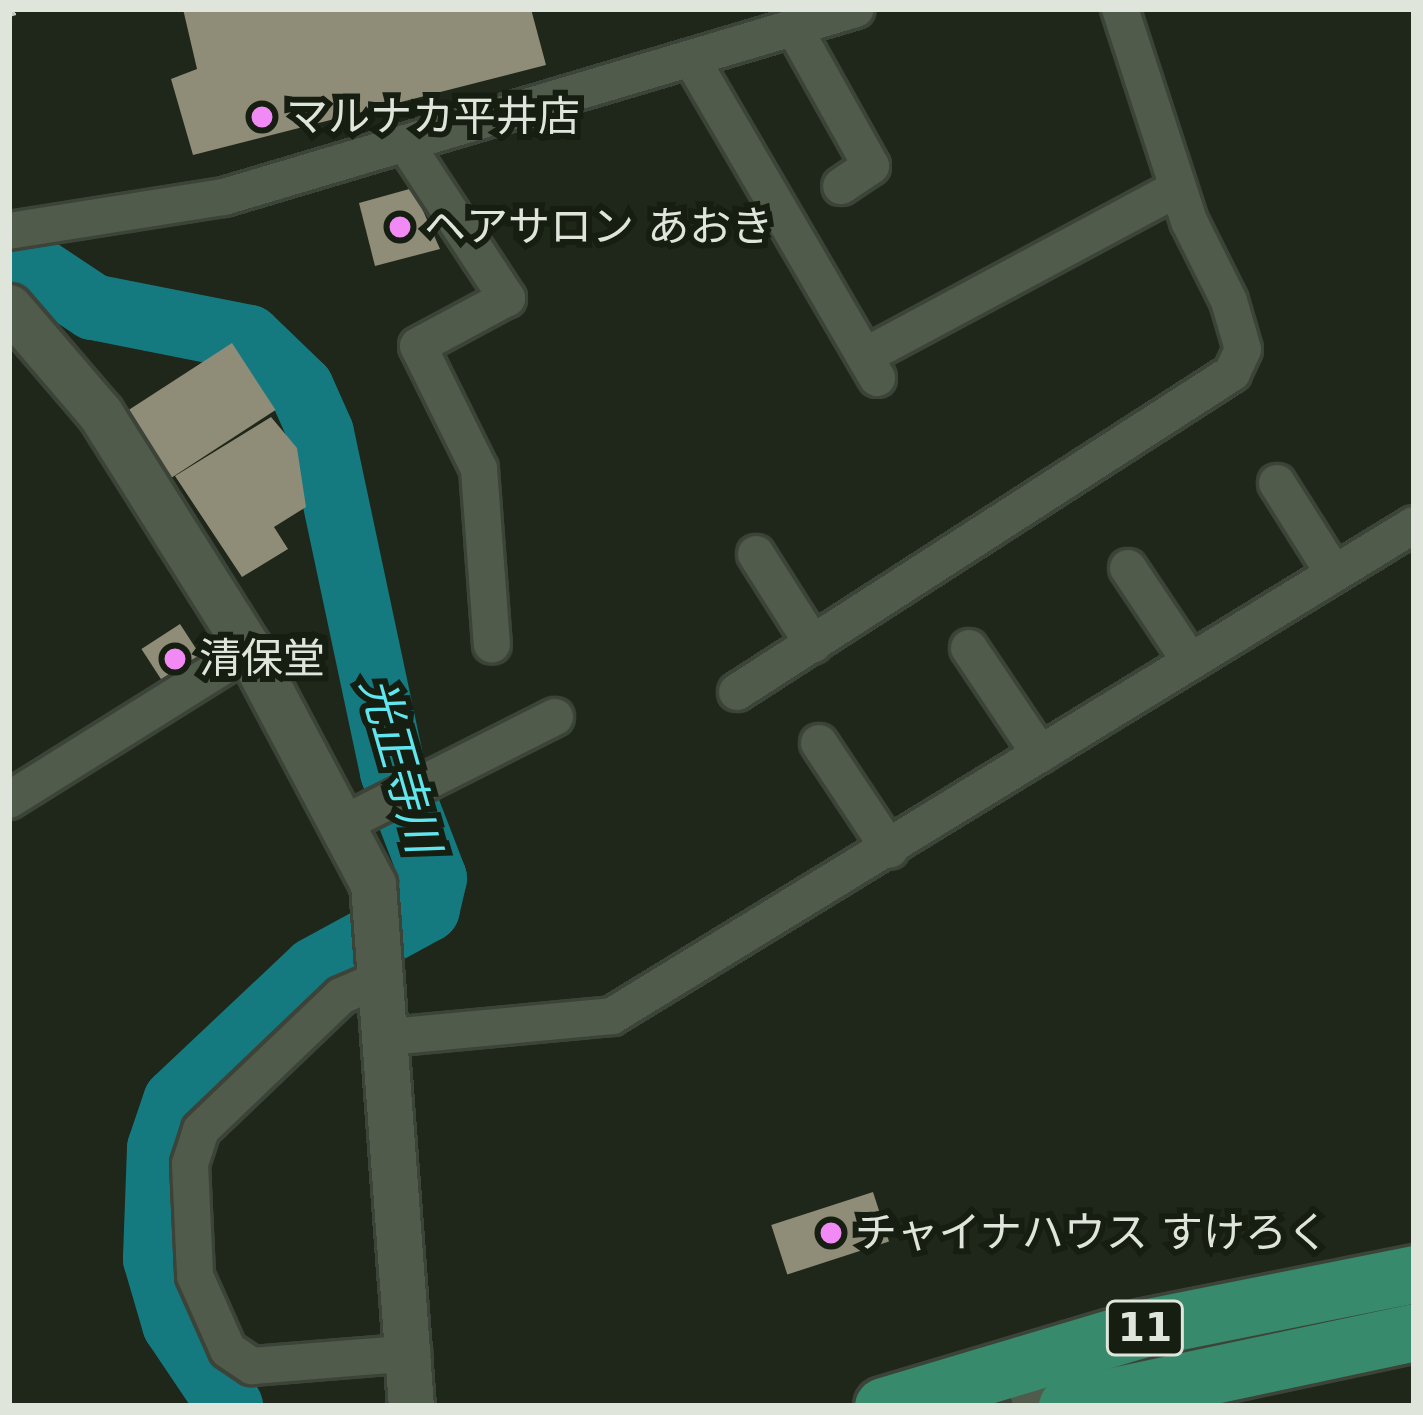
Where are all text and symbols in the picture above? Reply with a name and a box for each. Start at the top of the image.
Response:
place label: マルナカ平井店 [286,92,580,142]
marker: マルナカ平井店 [249,104,275,130]
place label: ヘアサロン あおき [424,202,773,252]
marker: ヘアサロン あおき [387,214,413,240]
place label: 清保堂 [199,634,325,684]
marker: 清保堂 [162,646,188,672]
water label: 光正寺川 [349,671,451,859]
place label: チャイナハウス すけろく [855,1208,1330,1258]
marker: チャイナハウス すけろく [818,1220,844,1246]
road number: 11 [1103,1295,1187,1361]

